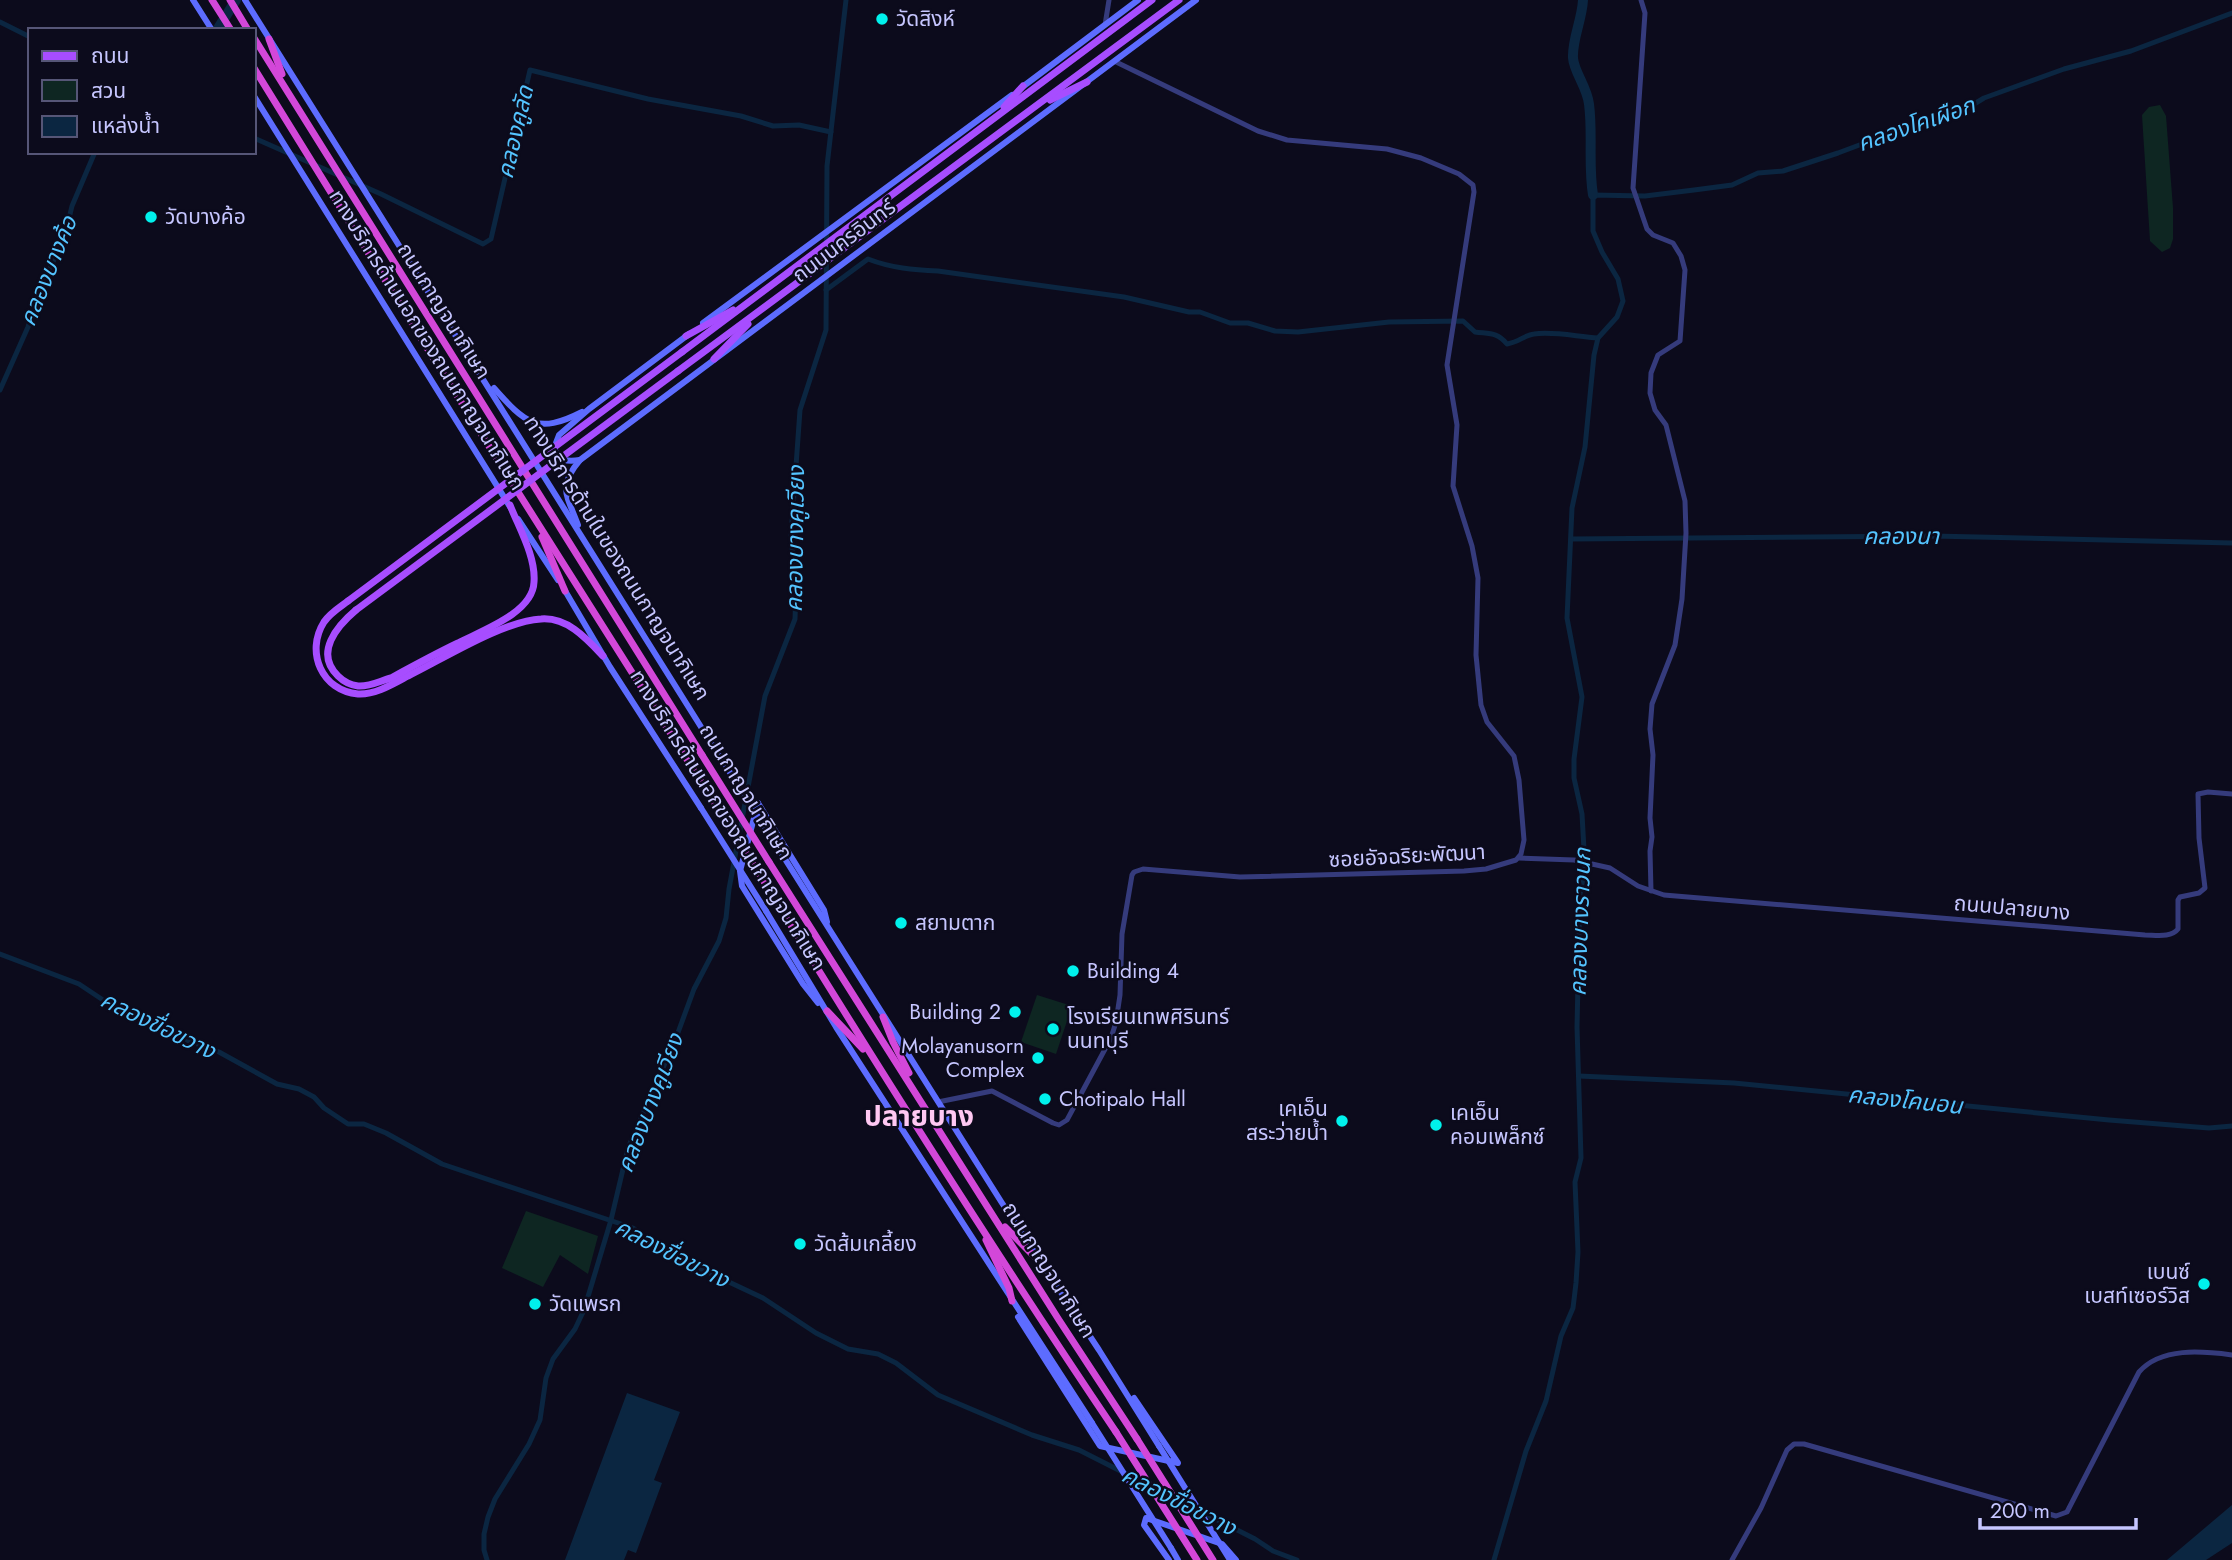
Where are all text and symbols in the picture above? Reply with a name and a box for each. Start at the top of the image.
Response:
place label: วัดสิงห์ [896,4,955,34]
marker: วัดสิงห์ [874,11,890,27]
legend [28,28,256,154]
text: ถนน [91,41,129,71]
text: สวน [91,76,126,106]
water label: คลองคูลัด [488,81,542,182]
water label: คลองโคเผือก [1853,88,1981,160]
text: แหล่งน้ำ [91,111,160,141]
street label: ทางบริการด้านนอกของถนนกาญจนาภิเษก [322,184,532,496]
street label: ถนนนครอินทร์ [786,192,903,290]
place label: วัดบางค้อ [165,202,246,232]
marker: วัดบางค้อ [143,209,159,225]
water label: คลองบางค้อ [11,210,86,331]
street label: ถนนกาญจนาภิเษก [390,237,498,385]
street label: ทางบริการด้านในของถนนกาญจนาภิเษก [517,410,717,706]
water label: คลองบางคูเวียง [777,464,813,612]
water label: คลองนา [1863,519,1941,553]
street label: ทางบริการด้านนอกของถนนกาญจนาภิเษก [623,664,833,976]
street label: ถนนกาญจนาภิเษก [692,718,800,866]
street label: ซอยอัจฉริยะพัฒนา [1328,837,1486,875]
water label: คลองบางราวนก [1560,846,1600,997]
street label: ถนนปลายบาง [1953,888,2071,928]
place label: สยามตาก [915,908,995,938]
marker: สยามตาก [893,915,909,931]
place label: Building 4 [1087,956,1179,986]
marker: Building 4 [1065,963,1081,979]
water label: คลองขื่อขวาง [95,983,223,1068]
place label: Building 2 [909,997,1001,1027]
place label: โรงเรียนเทพศิรินทร์ นนทบุรี [1067,1002,1230,1056]
marker: Building 2 [1007,1004,1023,1020]
marker: โรงเรียนเทพศิรินทร์ นนทบุรี [1045,1021,1061,1037]
water label: คลองบางคูเวียง [608,1027,693,1177]
place label: Molayanusorn Complex [901,1031,1024,1085]
marker: Molayanusorn Complex [1030,1050,1046,1066]
water label: คลองโคนอน [1846,1077,1966,1123]
place label: Chotipalo Hall [1059,1084,1186,1114]
marker: Chotipalo Hall [1037,1091,1053,1107]
place label: เคเอ็น สระว่ายน้ำ [1246,1094,1328,1148]
district label: ปลายบาง [864,1096,974,1137]
place label: เคเอ็น คอมเพล็กซ์ [1450,1098,1545,1152]
marker: เคเอ็น สระว่ายน้ำ [1334,1113,1350,1129]
marker: เคเอ็น คอมเพล็กซ์ [1428,1117,1444,1133]
street label: ถนนกาญจนาภิเษก [995,1196,1103,1344]
water label: คลองขื่อขวาง [609,1210,737,1297]
place label: วัดส้มเกลี้ยง [814,1229,917,1259]
marker: วัดส้มเกลี้ยง [792,1236,808,1252]
place label: เบนซ์ เบสท์เซอร์วิส [2084,1257,2191,1311]
marker: เบนซ์ เบสท์เซอร์วิส [2196,1276,2212,1292]
place label: วัดแพรก [549,1289,621,1319]
marker: วัดแพรก [527,1296,543,1312]
water label: คลองขื่อขวาง [1116,1458,1244,1545]
scale bar [1980,1486,2136,1530]
text: 200 m [1990,1496,2050,1526]

